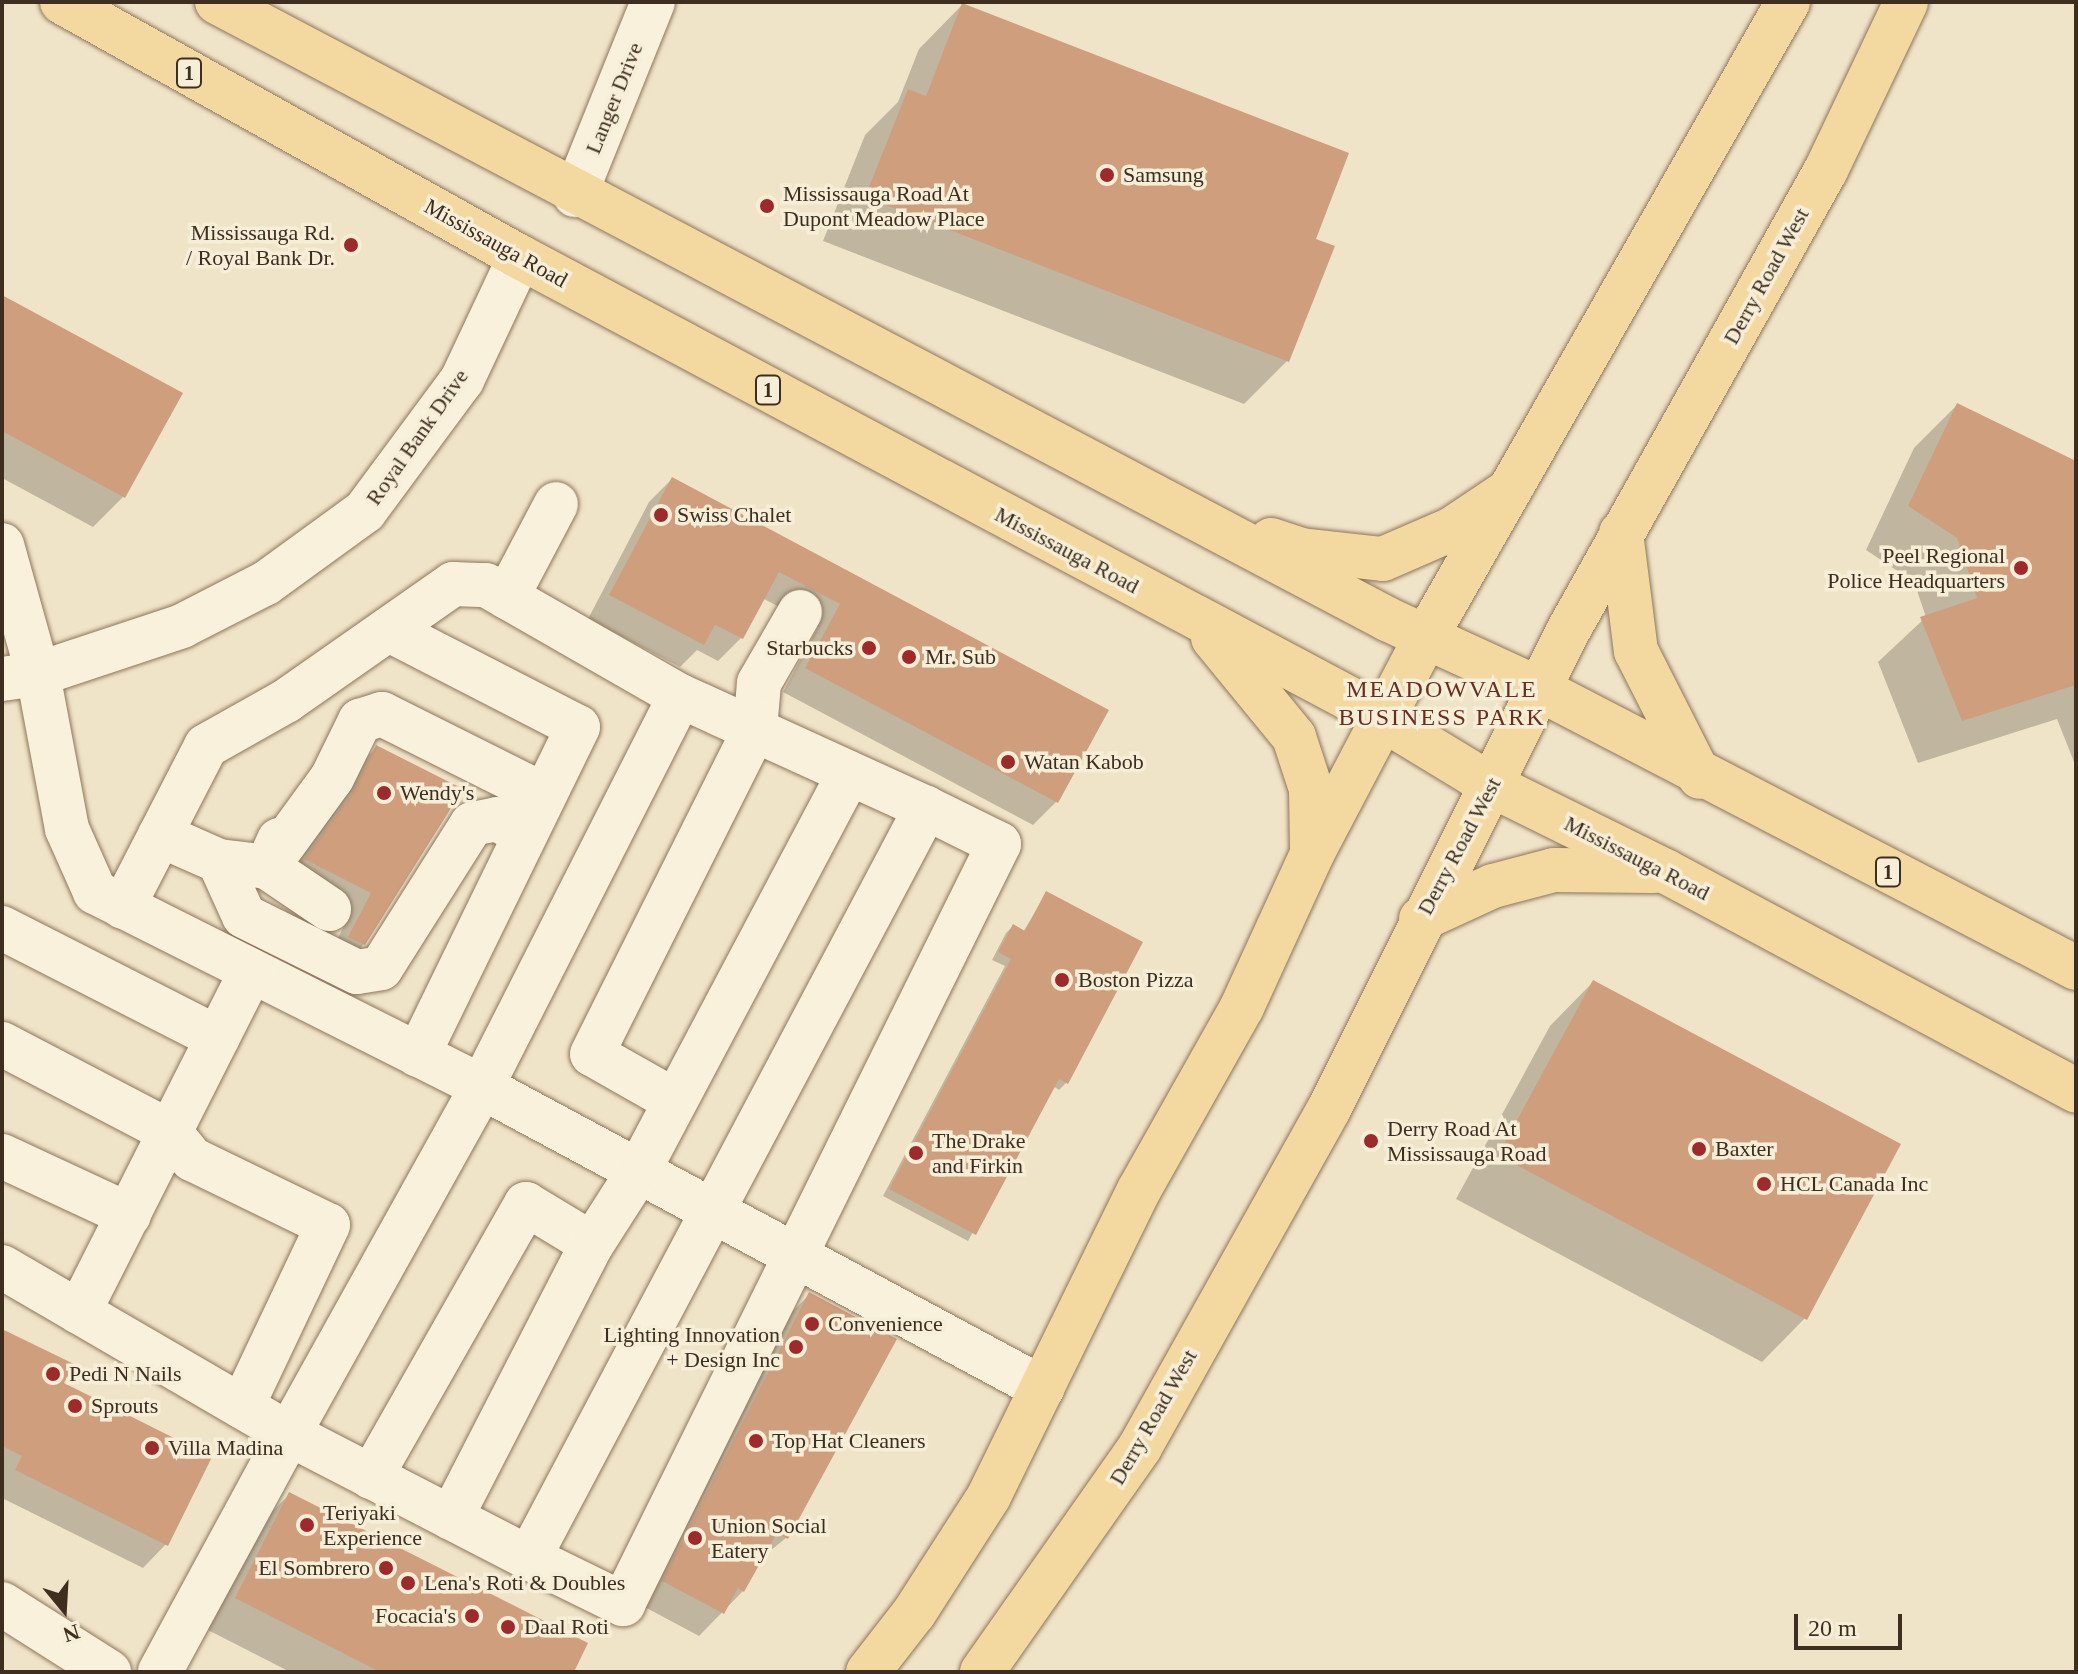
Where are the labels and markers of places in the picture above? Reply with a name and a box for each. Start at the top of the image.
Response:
place label: Samsung [1123,162,1204,188]
marker: Samsung [1098,166,1116,184]
place label: Mississauga Road At Dupont Meadow Place [783,180,985,232]
marker: Mississauga Road At Dupont Meadow Place [758,197,776,215]
place label: Mississauga Rd. / Royal Bank Dr. [186,219,335,270]
marker: Mississauga Rd. / Royal Bank Dr. [342,236,360,254]
place label: Swiss Chalet [677,502,791,528]
marker: Swiss Chalet [652,506,670,524]
place label: Peel Regional Police Headquarters [1827,542,2005,594]
marker: Peel Regional Police Headquarters [2012,559,2030,577]
place label: Starbucks [766,635,853,661]
marker: Starbucks [860,639,878,657]
place label: Mr. Sub [925,644,996,670]
marker: Mr. Sub [900,648,918,666]
place label: Watan Kabob [1024,749,1144,775]
marker: Watan Kabob [999,753,1017,771]
place label: Wendy's [400,780,474,806]
marker: Wendy's [375,784,393,802]
place label: Boston Pizza [1078,967,1193,993]
marker: Boston Pizza [1053,971,1071,989]
place label: Derry Road At Mississauga Road [1387,1115,1546,1166]
place label: The Drake and Firkin [932,1127,1025,1178]
marker: Derry Road At Mississauga Road [1362,1132,1380,1150]
place label: Baxter [1715,1136,1774,1162]
marker: Baxter [1690,1140,1708,1158]
marker: The Drake and Firkin [907,1144,925,1162]
place label: HCL Canada Inc [1780,1171,1929,1197]
marker: HCL Canada Inc [1755,1175,1773,1193]
place label: Convenience [828,1311,943,1337]
marker: Convenience [803,1315,821,1333]
place label: Lighting Innovation + Design Inc [603,1321,780,1372]
marker: Lighting Innovation + Design Inc [787,1338,805,1356]
place label: Pedi N Nails [69,1361,181,1387]
marker: Pedi N Nails [44,1365,62,1383]
place label: Sprouts [91,1393,158,1419]
marker: Sprouts [66,1397,84,1415]
place label: Top Hat Cleaners [772,1428,926,1454]
marker: Top Hat Cleaners [747,1432,765,1450]
place label: Villa Madina [168,1435,283,1461]
marker: Villa Madina [143,1439,161,1457]
place label: Teriyaki Experience [323,1499,422,1550]
place label: Union Social Eatery [711,1512,826,1564]
marker: Teriyaki Experience [298,1516,316,1534]
marker: Union Social Eatery [686,1529,704,1547]
place label: El Sombrero [258,1555,370,1581]
marker: El Sombrero [377,1559,395,1577]
place label: Lena's Roti & Doubles [424,1570,625,1596]
marker: Lena's Roti & Doubles [399,1574,417,1592]
place label: Focacia's [375,1603,456,1629]
marker: Focacia's [463,1607,481,1625]
place label: Daal Roti [524,1614,609,1640]
marker: Daal Roti [499,1618,517,1636]

